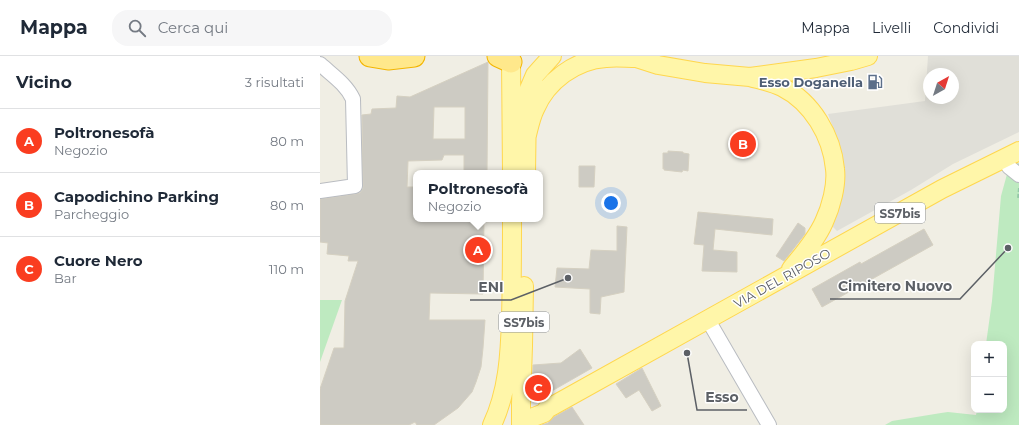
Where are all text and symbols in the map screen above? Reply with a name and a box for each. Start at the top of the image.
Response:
search box [112,10,392,46]
text: Mappa [20,16,88,39]
icon: search [126,17,148,39]
text: Cerca qui [158,18,228,37]
text: Mappa [801,19,850,37]
text: Livelli [872,19,911,37]
text: Condividi [933,19,999,37]
north arrow [923,68,959,104]
text: Vicino [16,72,72,92]
fuel station icon: Esso Doganella [866,73,884,91]
text: 3 risultati [245,74,304,90]
place label: Esso Doganella [759,74,863,90]
text: Poltronesofà [54,123,154,142]
pin: B [730,129,756,159]
text: A [24,133,34,149]
text: 80 m [270,133,304,149]
text: Negozio [54,142,108,158]
popup [413,170,543,222]
text: Poltronesofà [428,179,528,198]
text: Capodichino Parking [54,187,219,206]
your location [601,193,621,213]
text: B [24,197,34,213]
text: 80 m [270,197,304,213]
text: Negozio [428,198,481,214]
road number: SS7bis [875,203,925,223]
text: Parcheggio [54,206,129,222]
pin: A [465,235,491,265]
street label: VIA DEL RIPOSO [731,245,833,311]
text: Cuore Nero [54,251,143,270]
text: C [24,261,34,277]
text: 110 m [269,261,304,277]
text: Bar [54,270,77,286]
callout: Cimitero Nuovo [830,273,960,299]
callout: ENI [470,274,511,300]
text: Cimitero Nuovo [838,277,952,295]
text: ENI [478,278,504,296]
road number: SS7bis [499,312,549,332]
map controls [971,341,1007,413]
button: + [971,341,1007,377]
pin: C [525,373,551,403]
button: − [971,377,1007,413]
callout: Esso [697,384,747,410]
text: Esso [705,388,739,406]

